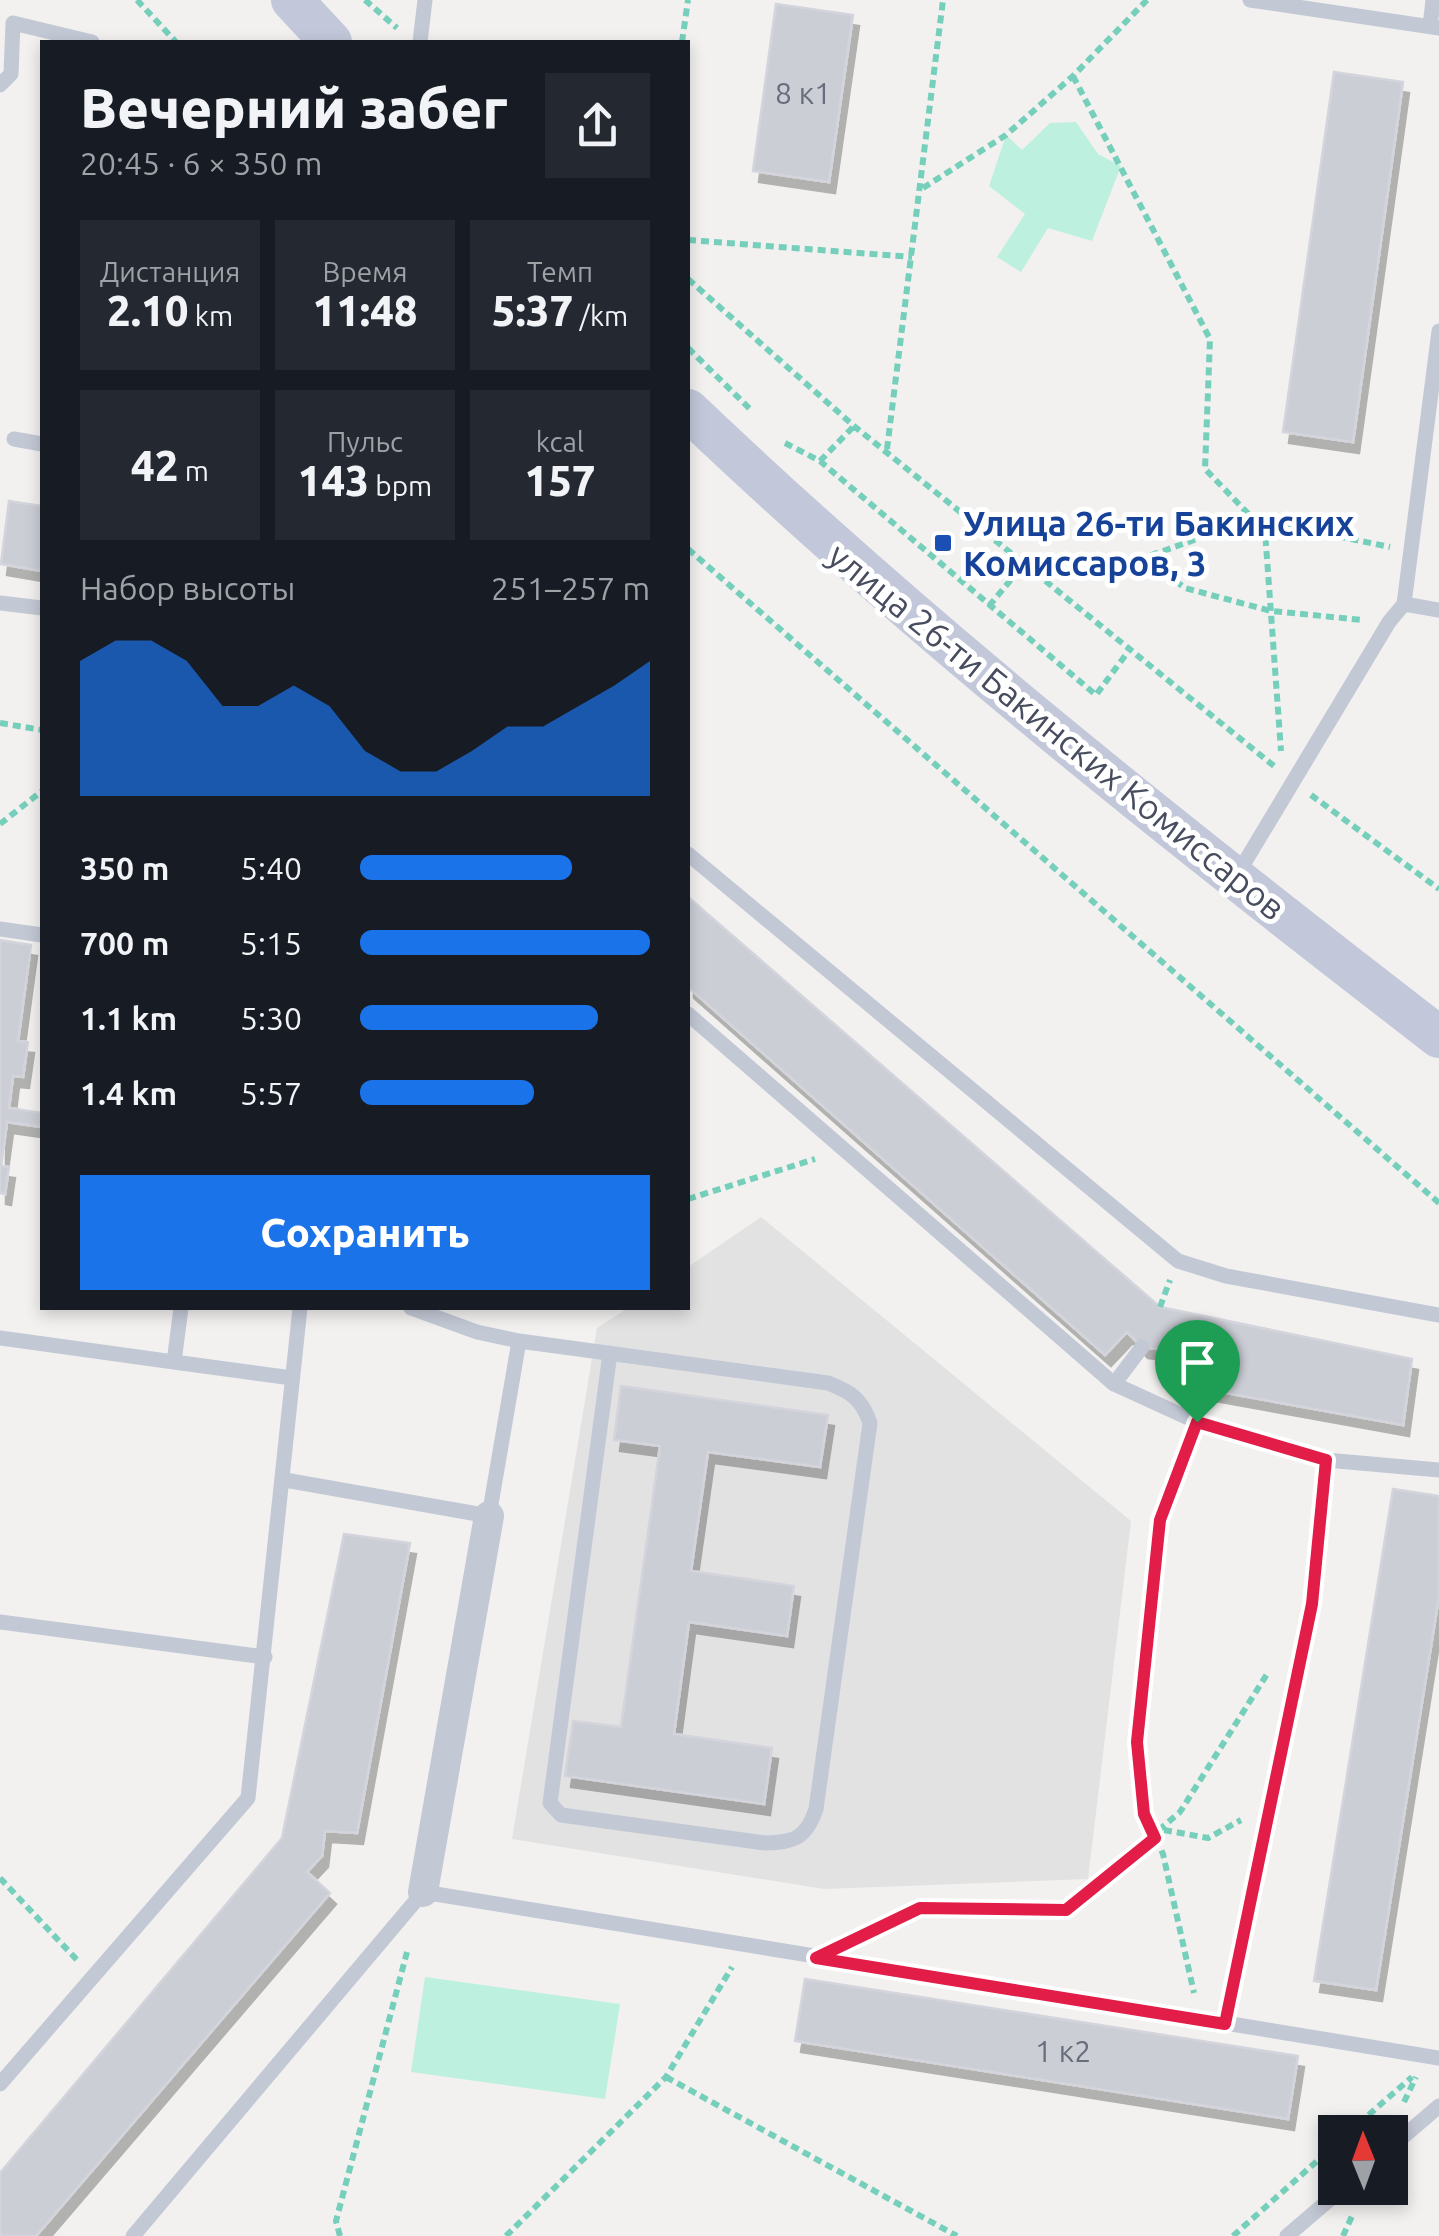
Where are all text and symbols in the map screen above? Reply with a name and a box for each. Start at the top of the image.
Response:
button: share [545,73,650,178]
house number: 8 к1 [775,76,831,110]
text: Вечерний забег [80,77,507,138]
text: 20:45 · 6 × 350 m [80,145,322,181]
text: Дистанция [100,256,240,287]
text: Время [322,256,408,287]
text: Темп [527,256,593,287]
text: 2.10 [107,287,188,334]
text: 11:48 [312,287,418,334]
text: 5:37 [492,287,573,334]
text: km [188,300,233,331]
text: /km [573,300,628,331]
text: Пульс [327,426,403,457]
text: kcal [536,426,584,457]
text: 42 [131,442,178,489]
text: m [178,455,209,486]
text: 143 [298,457,369,504]
text: 157 [524,457,596,504]
text: bpm [369,470,432,501]
place label: Улица 26-ти Бакинских Комиссаров, 3 [963,503,1354,583]
marker: Улица 26-ти Бакинских Комиссаров, 3 [932,532,954,554]
street label: улица 26-ти Бакинских Комиссаров [821,534,1293,928]
text: Набор высоты [80,570,295,606]
text: 251–257 m [491,570,650,606]
text: 350 m [80,850,169,886]
text: 5:40 [240,850,302,886]
text: 700 m [80,925,169,961]
text: 5:15 [240,925,302,961]
text: 1.1 km [80,1000,177,1036]
text: 5:30 [240,1000,302,1036]
text: 1.4 km [80,1075,177,1111]
text: 5:57 [240,1075,302,1111]
button: Сохранить [80,1175,650,1290]
pin [1155,1320,1240,1423]
icon: arrive [1170,1335,1225,1390]
house number: 1 к2 [1035,2034,1091,2068]
north arrow [1318,2115,1408,2205]
map controls [1318,2115,1408,2205]

